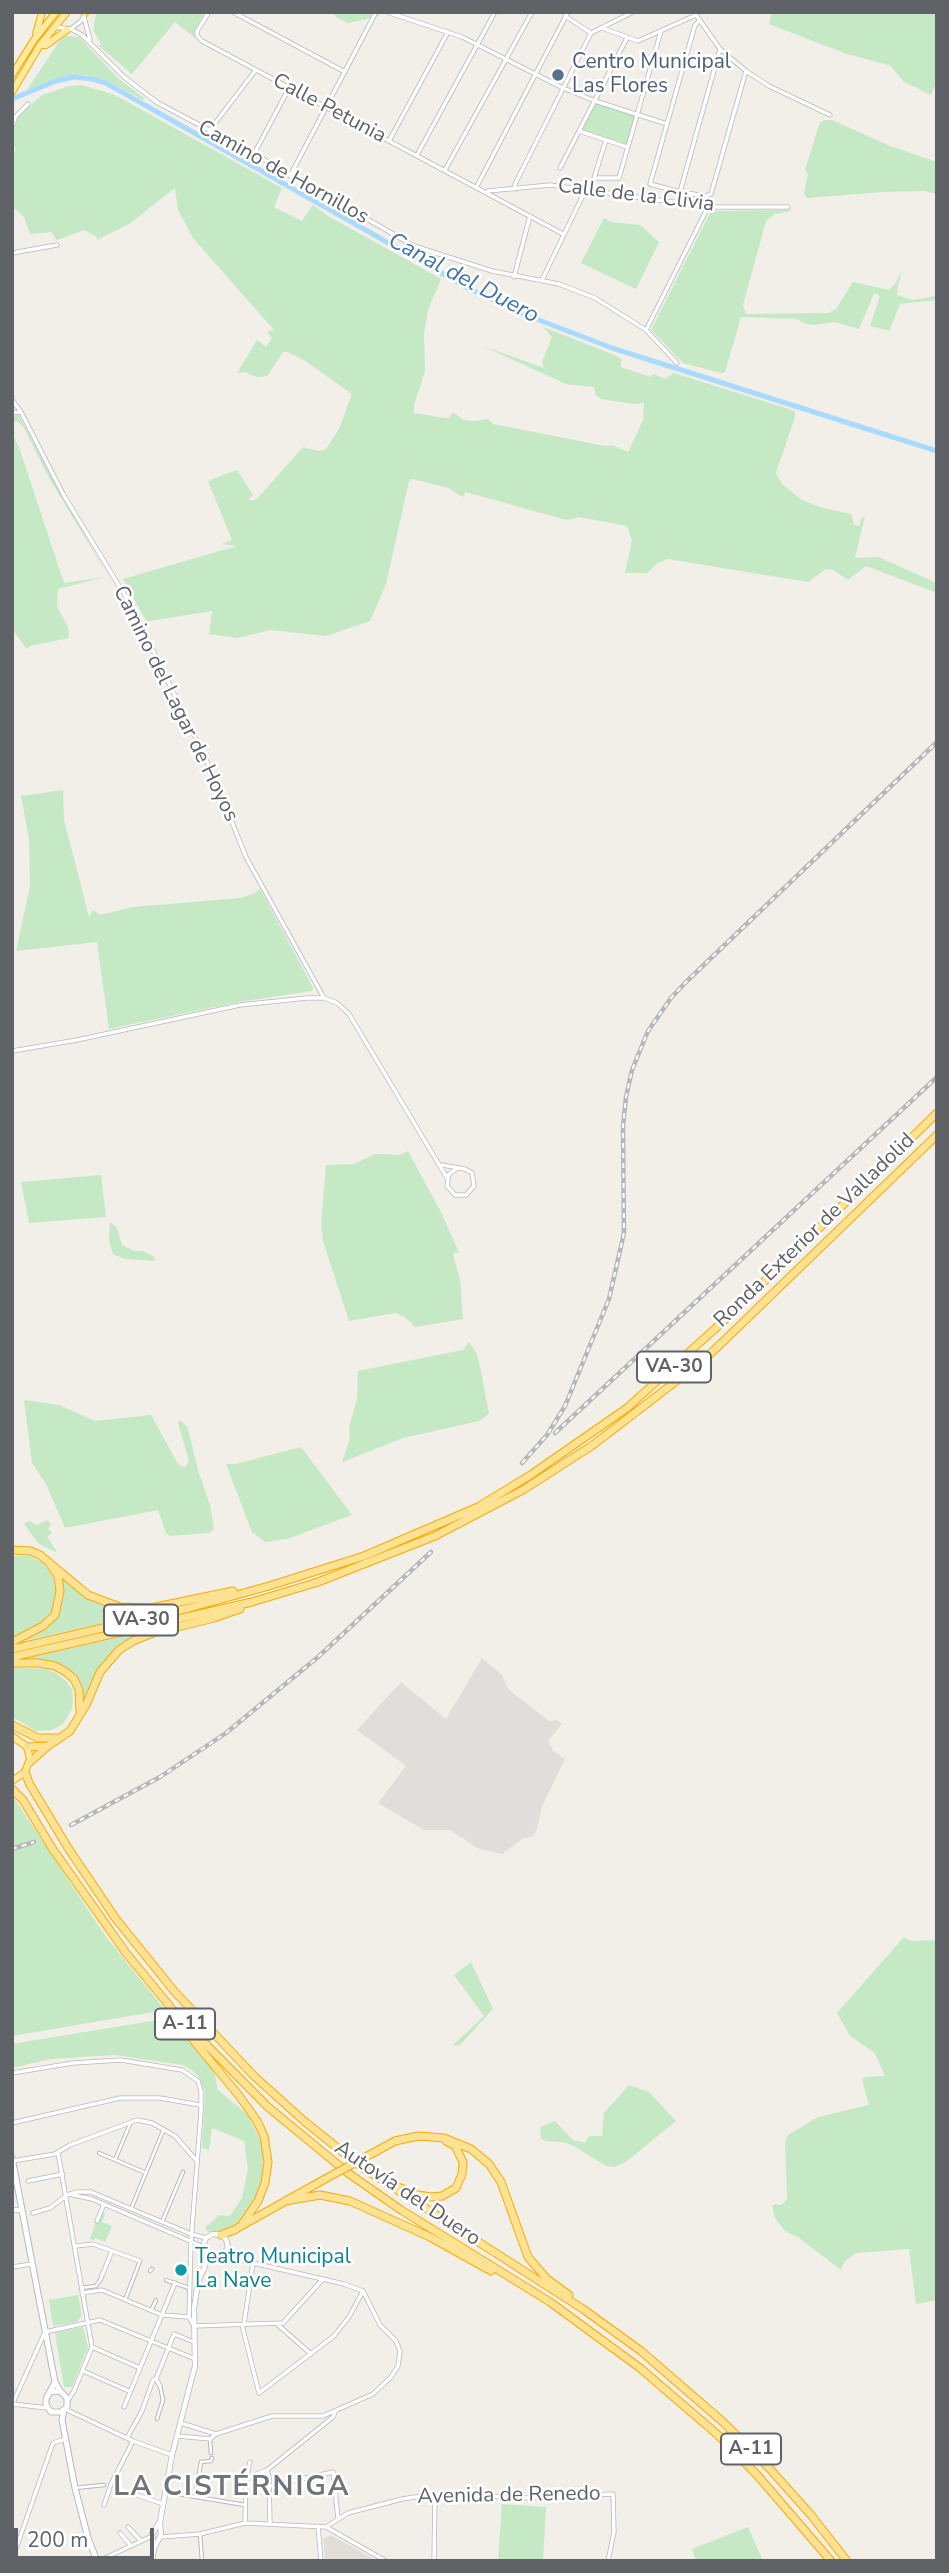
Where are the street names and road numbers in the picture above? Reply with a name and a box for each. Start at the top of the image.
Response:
street label: Calle Petunia [268,69,390,149]
street label: Camino de Hornillos [193,116,373,230]
street label: Calle de la Clivia [556,174,716,218]
street label: Camino del Lagar de Hoyos [107,582,243,826]
street label: Ronda Exterior de Valladolid [710,1129,920,1333]
road number: VA-30 [637,1352,711,1382]
road number: VA-30 [104,1604,178,1636]
road number: A-11 [155,2008,215,2040]
street label: Autovía del Duero [329,2136,485,2252]
road number: A-11 [721,2434,781,2464]
street label: Avenida de Renedo [417,2482,601,2510]

